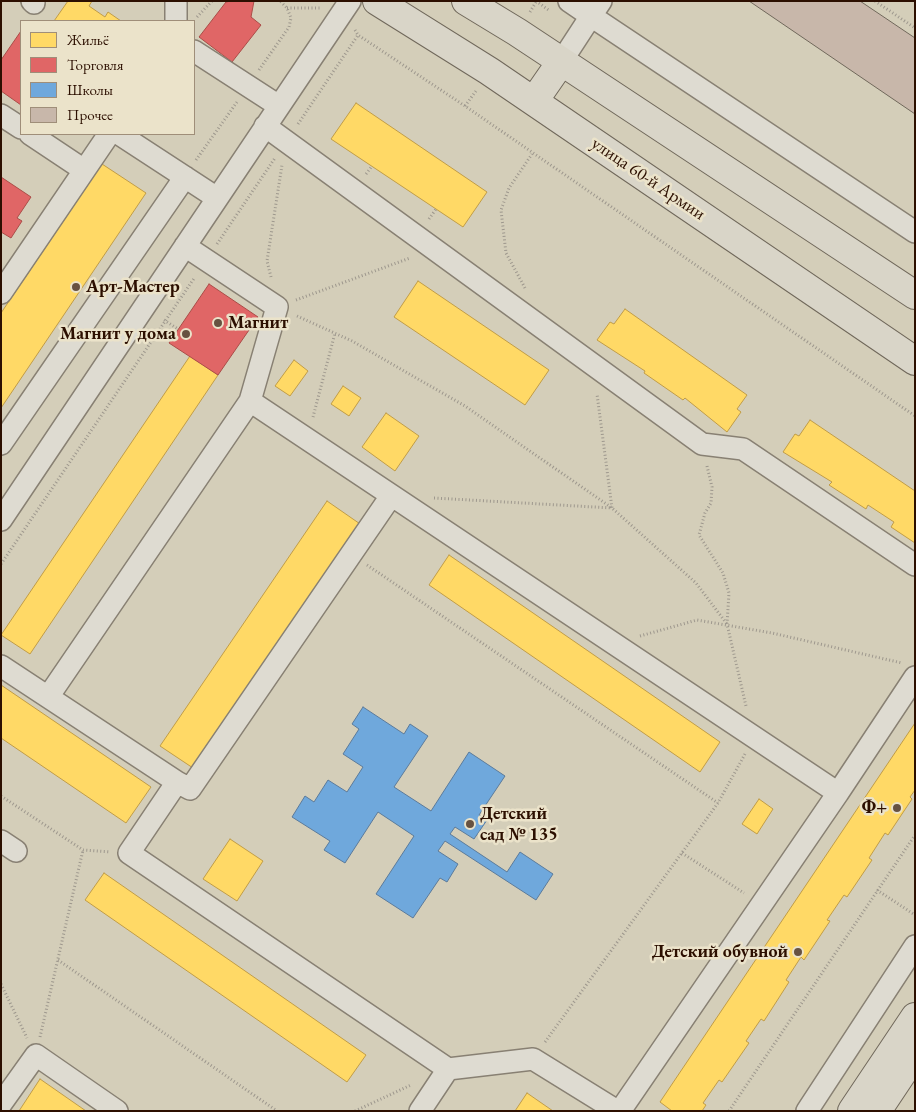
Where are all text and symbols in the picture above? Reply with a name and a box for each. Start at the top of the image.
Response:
legend [20,20,195,135]
text: Жильё [67,30,109,49]
text: Торговля [67,55,123,74]
text: Школы [67,80,113,99]
text: Прочее [67,105,113,124]
street label: улица 60-й Армии [587,133,709,225]
place label: Арт-Мастер [86,276,180,298]
marker: Арт-Мастер [70,281,82,293]
place label: Магнит [228,312,288,334]
marker: Магнит [212,317,224,329]
place label: Магнит у дома [60,323,176,345]
marker: Магнит у дома [180,328,192,340]
place label: Ф+ [862,797,887,819]
marker: Ф+ [891,802,903,814]
place label: Детский сад № 135 [480,803,558,846]
marker: Детский сад № 135 [464,818,476,830]
place label: Детский обувной [652,941,788,963]
marker: Детский обувной [792,946,804,958]

